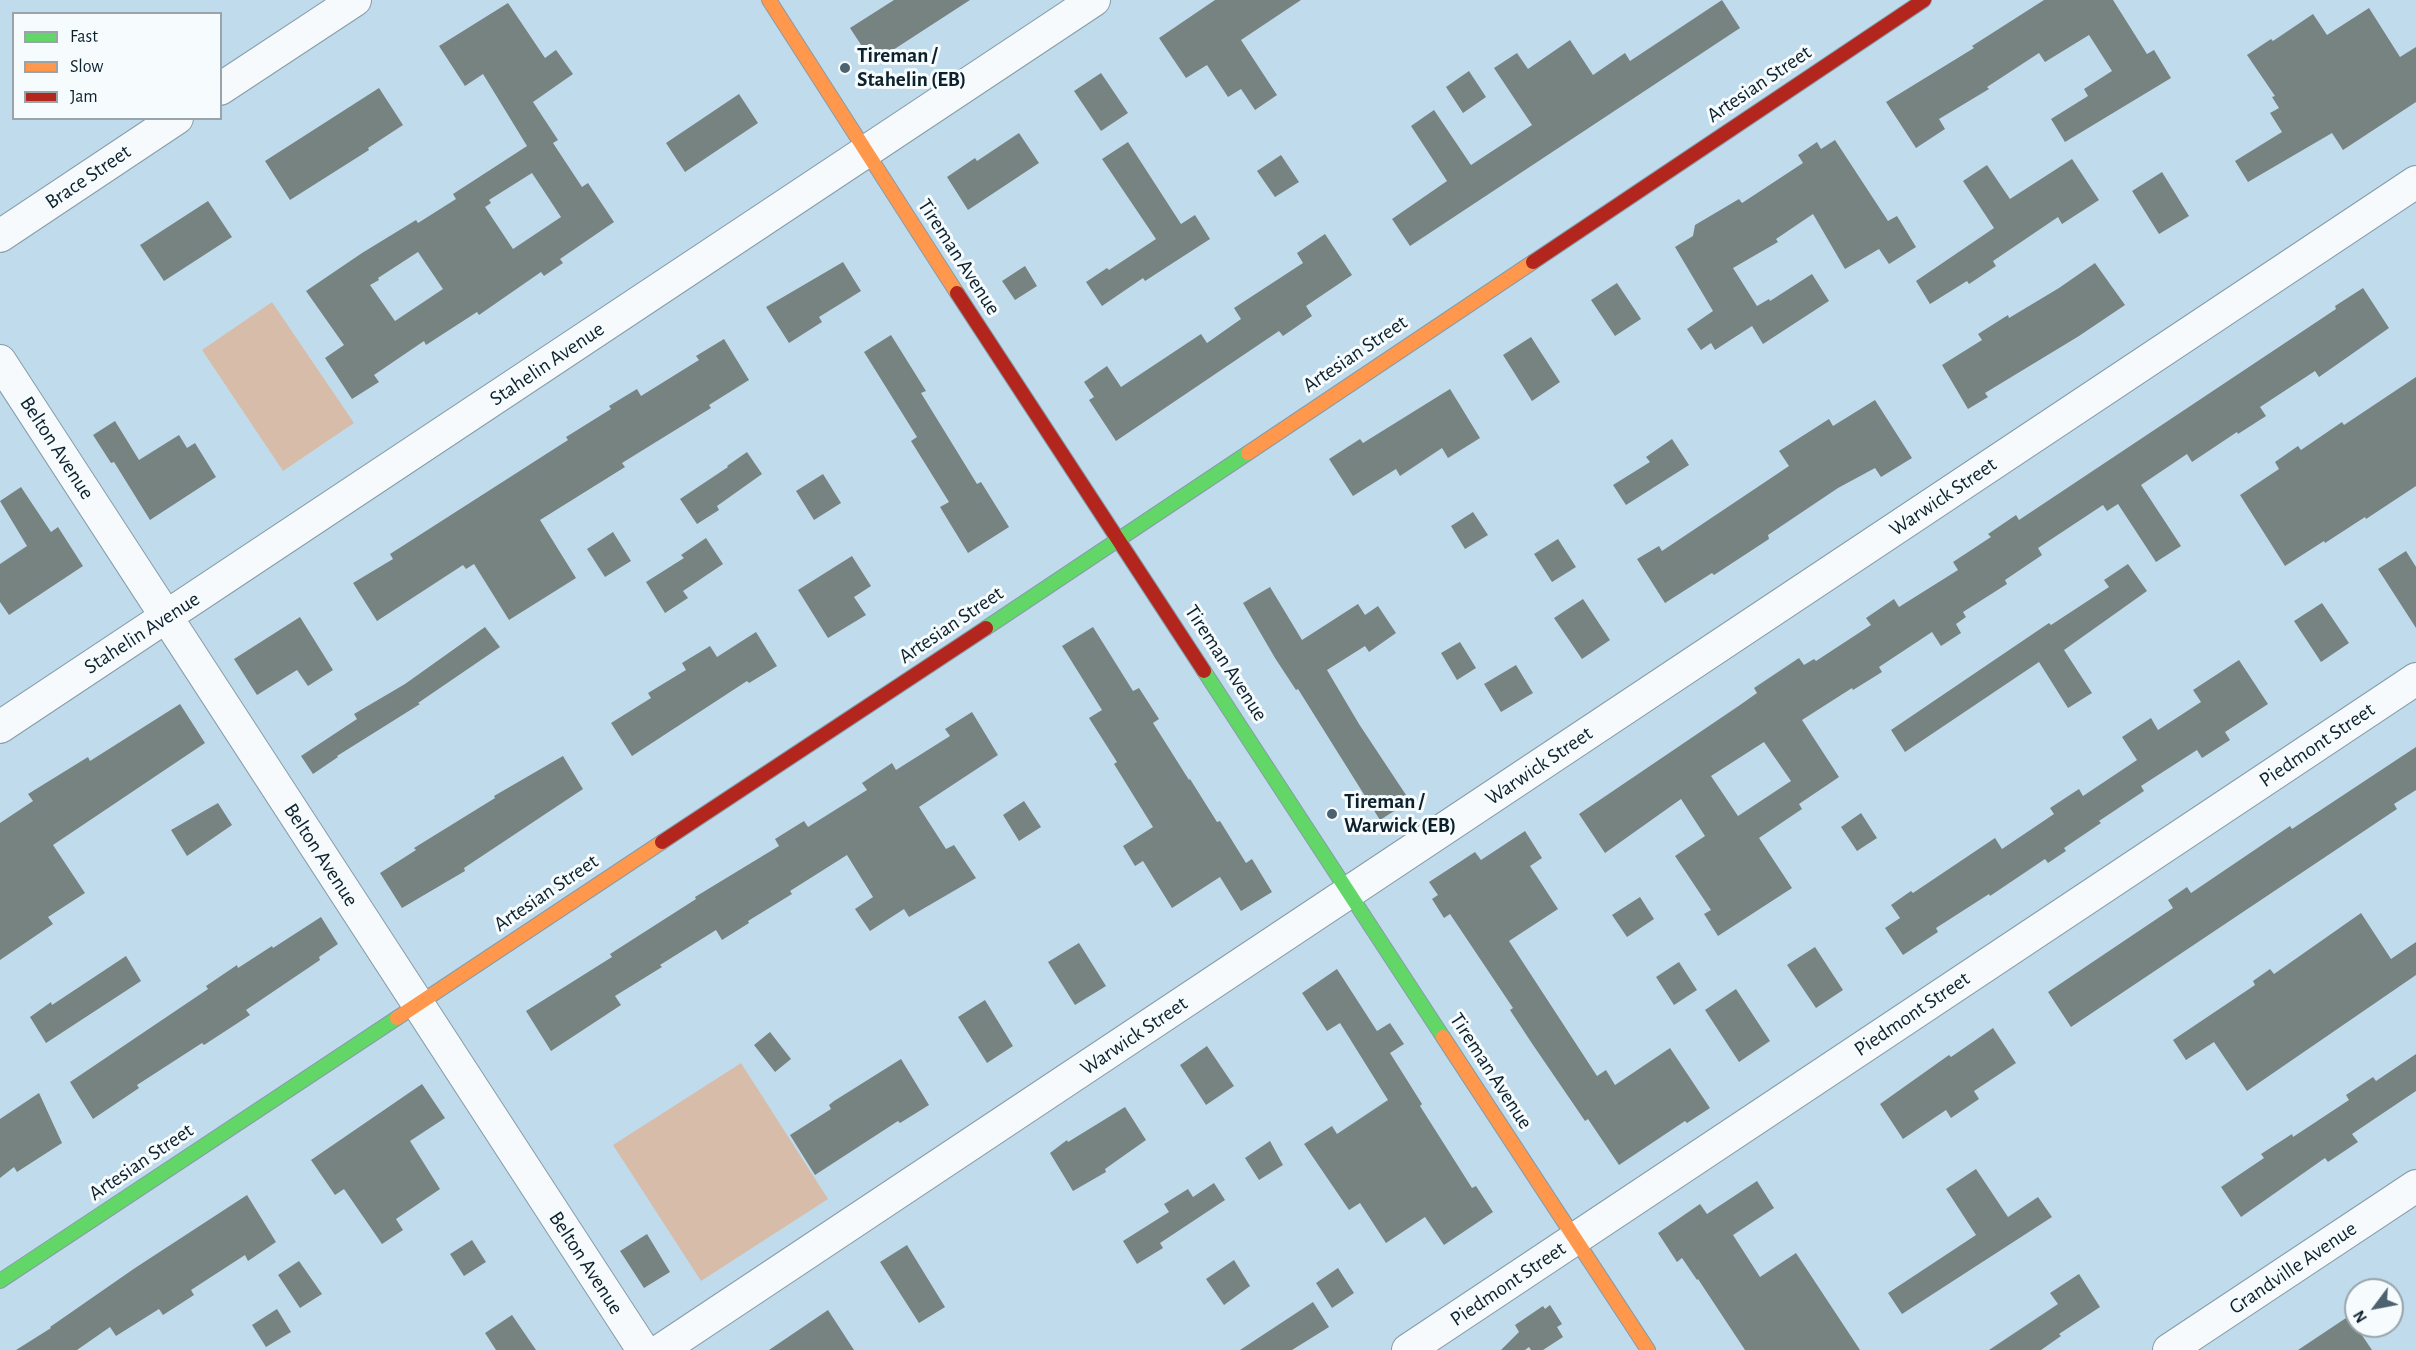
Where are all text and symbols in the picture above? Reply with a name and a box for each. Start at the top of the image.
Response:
legend [12,12,222,120]
text: Fast [70,28,98,46]
street label: Artesian Street [1702,40,1816,128]
place label: Tireman / Stahelin (EB) [857,43,966,93]
text: Slow [70,58,103,76]
marker: Tireman / Stahelin (EB) [838,61,852,75]
text: Jam [70,88,98,106]
street label: Brace Street [40,139,136,215]
street label: Tireman Avenue [912,194,1006,320]
street label: Artesian Street [1298,310,1412,398]
street label: Stahelin Avenue [485,316,609,412]
street label: Belton Avenue [14,392,100,504]
street label: Warwick Street [1885,452,2001,542]
street label: Artesian Street [894,581,1008,669]
street label: Stahelin Avenue [79,586,205,680]
street label: Tireman Avenue [1179,600,1273,726]
street label: Piedmont Street [2254,697,2380,793]
street label: Warwick Street [1481,721,1597,811]
place label: Tireman / Warwick (EB) [1344,789,1456,839]
street label: Belton Avenue [278,799,364,911]
marker: Tireman / Warwick (EB) [1325,807,1339,821]
street label: Artesian Street [489,849,603,937]
street label: Piedmont Street [1849,966,1975,1062]
street label: Warwick Street [1076,991,1192,1081]
street label: Tireman Avenue [1444,1008,1538,1134]
street label: Artesian Street [84,1118,198,1206]
street label: Belton Avenue [543,1207,629,1319]
street label: Grandville Avenue [2224,1216,2362,1320]
street label: Piedmont Street [1445,1236,1571,1332]
north arrow [2344,1278,2404,1338]
text: N [2351,1308,2370,1325]

